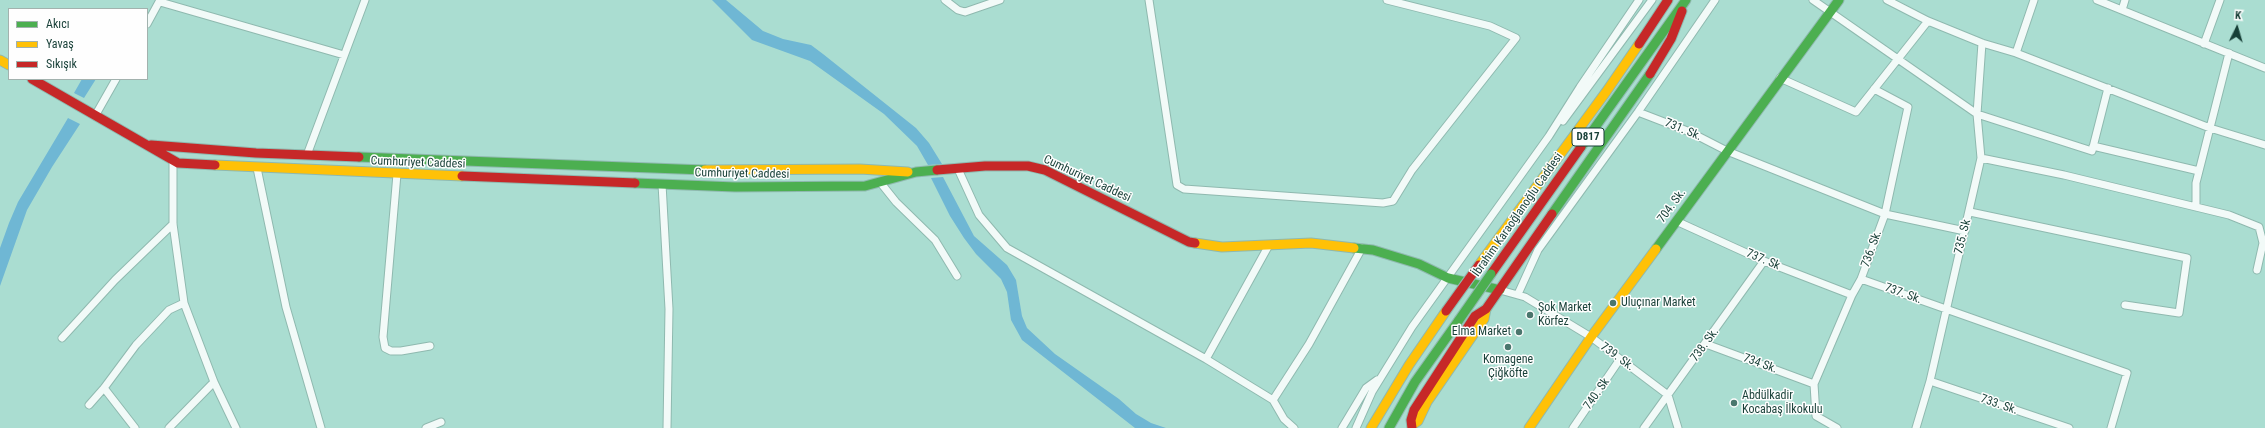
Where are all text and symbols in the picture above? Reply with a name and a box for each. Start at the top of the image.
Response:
legend [8,8,148,80]
north arrow [2217,8,2257,48]
text: K [2234,9,2242,22]
text: Akıcı [46,17,70,31]
text: Yavaş [46,37,74,51]
text: Sıkışık [46,57,77,71]
street label: 731. Sk. [1662,116,1704,144]
road number: D817 [1572,128,1604,146]
street label: İbrahim Karaoğlanoğlu Caddesi [1470,150,1566,280]
street label: Cumhuriyet Caddesi [1041,152,1133,206]
street label: Cumhuriyet Caddesi [370,154,466,172]
street label: Cumhuriyet Caddesi [694,166,790,182]
street label: 704. Sk. [1655,186,1689,226]
street label: 735. Sk [1952,218,1974,256]
street label: 736. Sk. [1859,228,1885,270]
street label: 737. Sk [1744,246,1782,274]
street label: 737. Sk. [1882,281,1924,307]
place label: Uluçınar Market [1621,296,1696,310]
marker: Uluçınar Market [1608,298,1618,308]
place label: Şok Market Körfez [1538,301,1591,329]
marker: Şok Market Körfez [1525,310,1535,320]
place label: Elma Market [1452,325,1511,339]
street label: 738. Sk. [1688,325,1722,365]
marker: Elma Market [1514,327,1524,337]
street label: 739. Sk. [1597,340,1637,374]
marker: Komagene Çiğköfte [1503,342,1513,352]
street label: 734 Sk. [1741,351,1779,377]
place label: Komagene Çiğköfte [1483,353,1533,381]
street label: 740. Sk [1581,375,1613,413]
place label: Abdülkadir Kocabaş İlkokulu [1742,389,1823,417]
street label: 733. Sk. [1978,392,2020,418]
marker: Abdülkadir Kocabaş İlkokulu [1729,398,1739,408]

